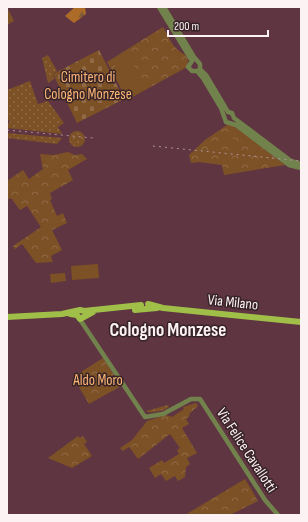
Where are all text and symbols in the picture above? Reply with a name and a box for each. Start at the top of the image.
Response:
scale bar [168,12,268,38]
text: 200 m [174,19,200,34]
park label: Cimitero di Cologno Monzese [44,68,132,104]
street label: Via Milano [207,290,259,315]
district label: Cologno Monzese [110,319,226,342]
park label: Aldo Moro [72,371,123,390]
street label: Via Felice Cavallotti [212,404,281,496]

